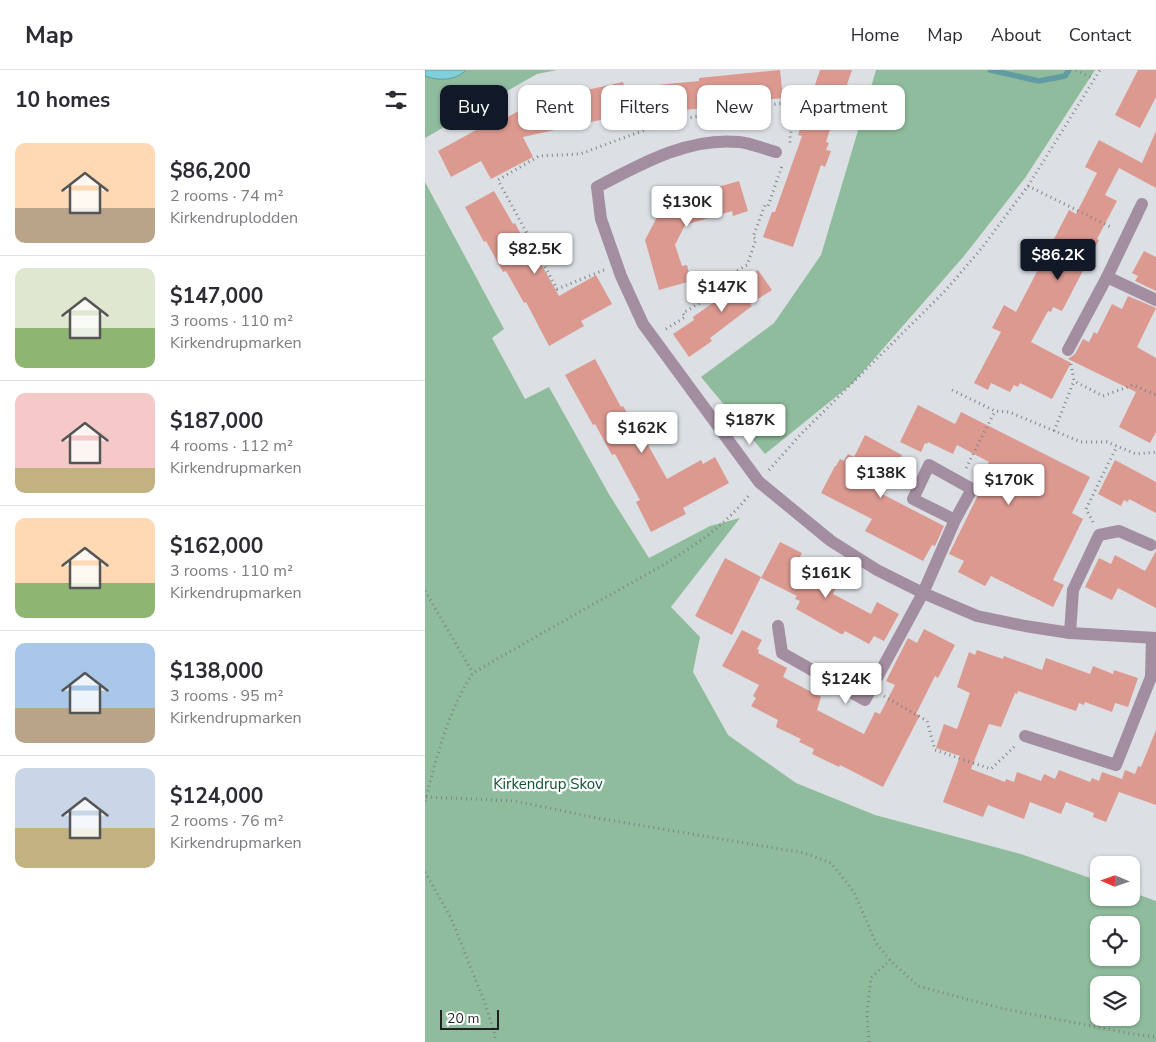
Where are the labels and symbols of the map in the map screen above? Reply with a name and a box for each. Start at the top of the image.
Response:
pin: $130K [652,186,722,228]
pin: $82.5K [494,232,576,275]
pin: $86.2K [1017,238,1099,281]
pin: $147K [687,270,757,313]
pin: $187K [715,404,785,446]
pin: $162K [607,412,677,454]
pin: $138K [846,456,916,499]
pin: $170K [974,464,1044,506]
pin: $161K [791,556,861,599]
pin: $124K [811,662,881,705]
park label: Kirkendrup Skov [493,774,603,794]
north arrow [1090,856,1140,906]
scale bar [440,1007,499,1030]

